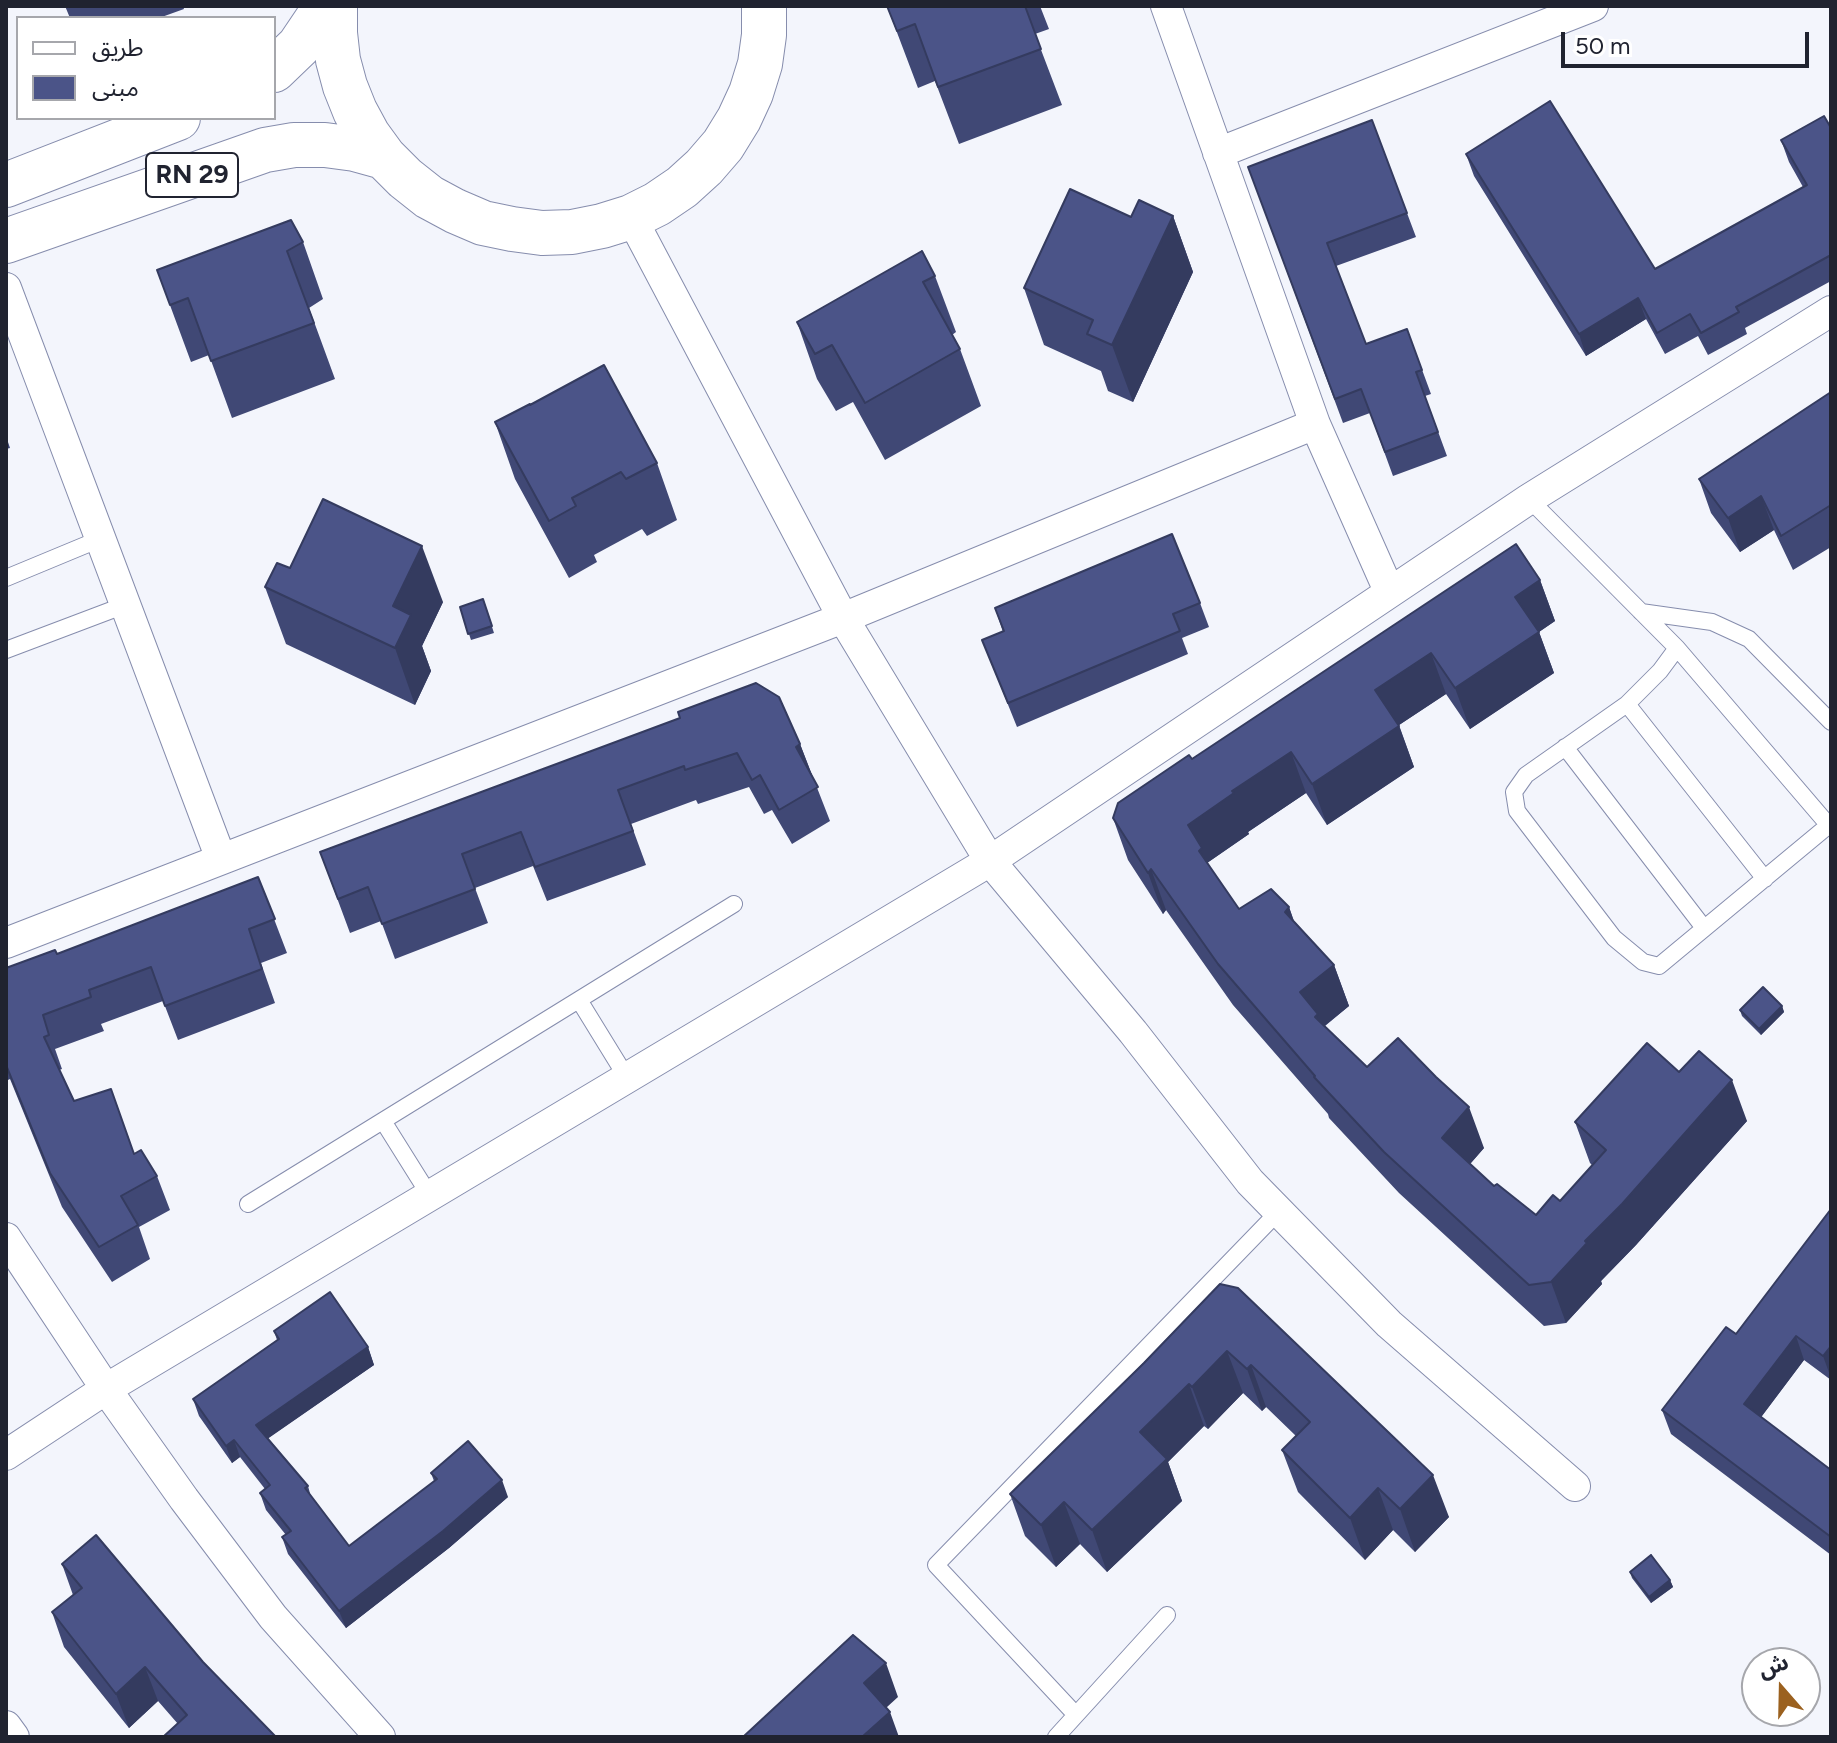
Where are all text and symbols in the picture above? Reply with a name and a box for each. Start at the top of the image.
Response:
legend [16,16,276,120]
scale bar [1565,16,1813,66]
text: 50 m [1575,31,1631,60]
text: طريق [92,33,144,62]
text: مبنى [92,73,139,102]
road number: RN 29 [146,153,238,197]
north arrow [1741,1647,1821,1727]
text: ش [1755,1648,1792,1684]

